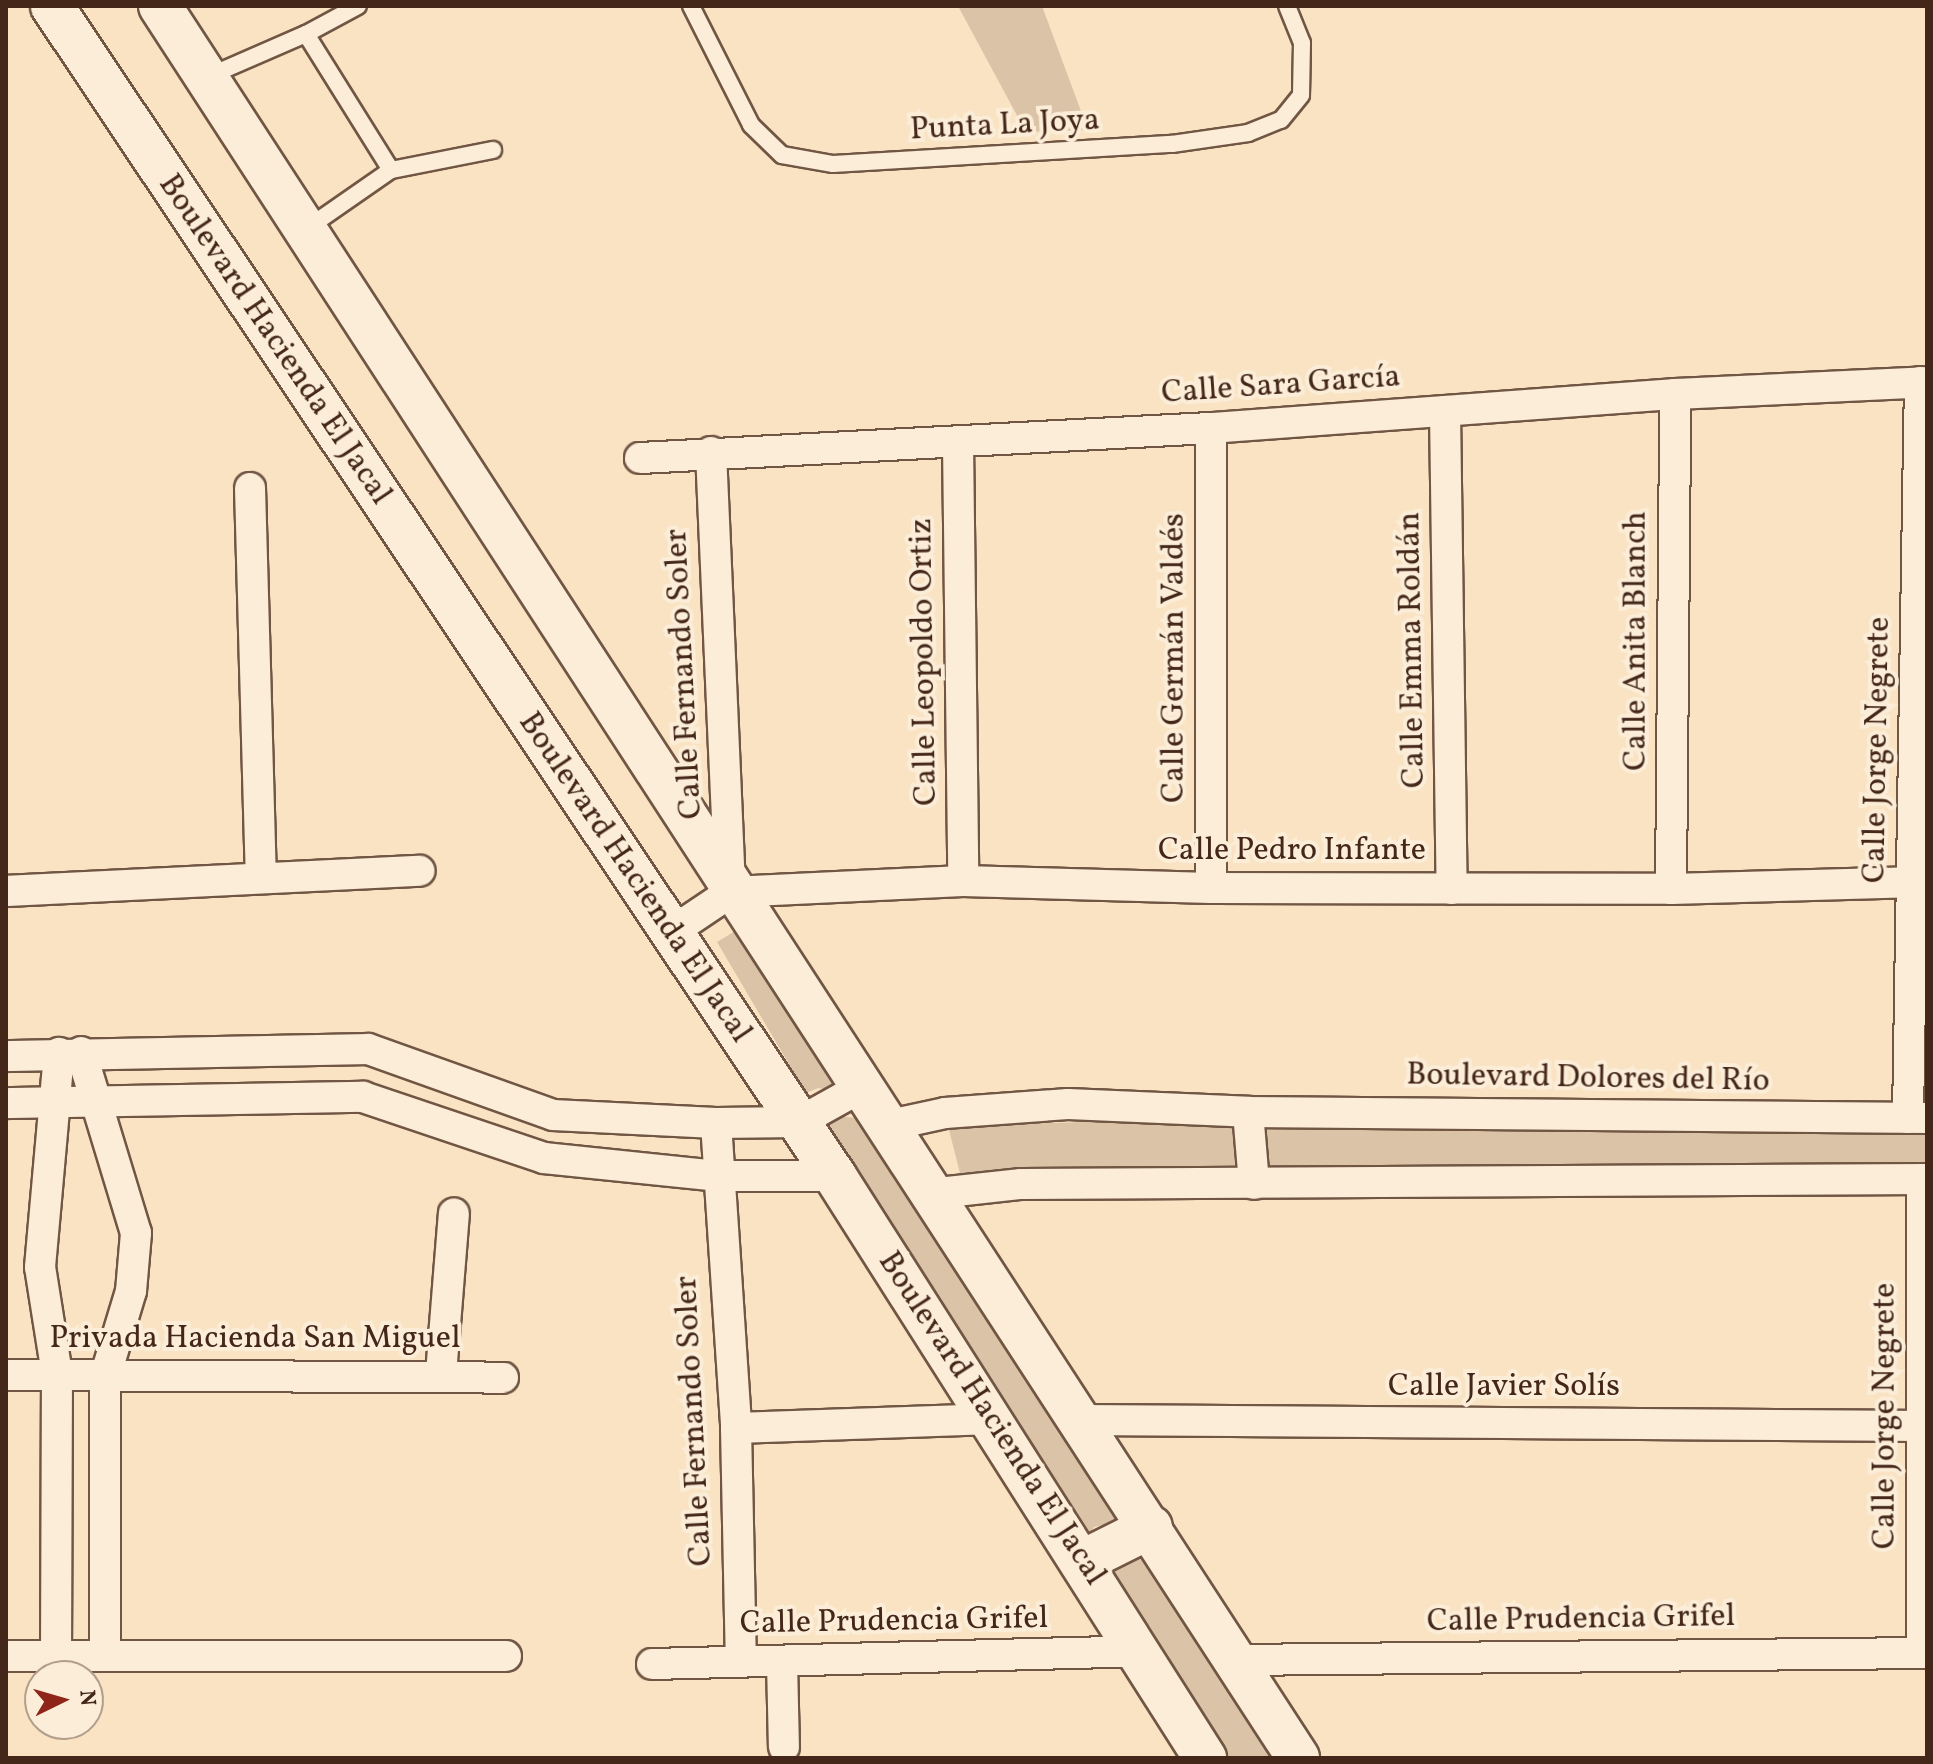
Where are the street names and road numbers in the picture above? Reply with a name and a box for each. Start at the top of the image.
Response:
street label: Punta La Joya [909,102,1101,150]
street label: Boulevard Hacienda El Jacal [149,168,399,512]
street label: Calle Sara García [1160,358,1402,414]
street label: Calle Anita Blanch [1618,511,1656,771]
street label: Calle Emma Roldán [1391,512,1435,788]
street label: Calle Germán Valdés [1156,513,1194,803]
street label: Calle Leopoldo Ortiz [903,518,947,806]
street label: Calle Fernando Soler [658,528,712,820]
street label: Calle Jorge Negrete [1856,617,1900,883]
street label: Boulevard Hacienda El Jacal [509,706,759,1050]
street label: Calle Pedro Infante [1158,832,1426,870]
street label: Boulevard Dolores del Río [1406,1057,1770,1101]
street label: Boulevard Hacienda El Jacal [869,1245,1113,1593]
street label: Calle Fernando Soler [668,1275,722,1567]
street label: Calle Jorge Negrete [1867,1283,1905,1549]
street label: Privada Hacienda San Miguel [49,1320,461,1358]
street label: Calle Javier Solís [1388,1368,1620,1406]
street label: Calle Prudencia Grifel [1427,1598,1735,1642]
street label: Calle Prudencia Grifel [740,1600,1048,1644]

